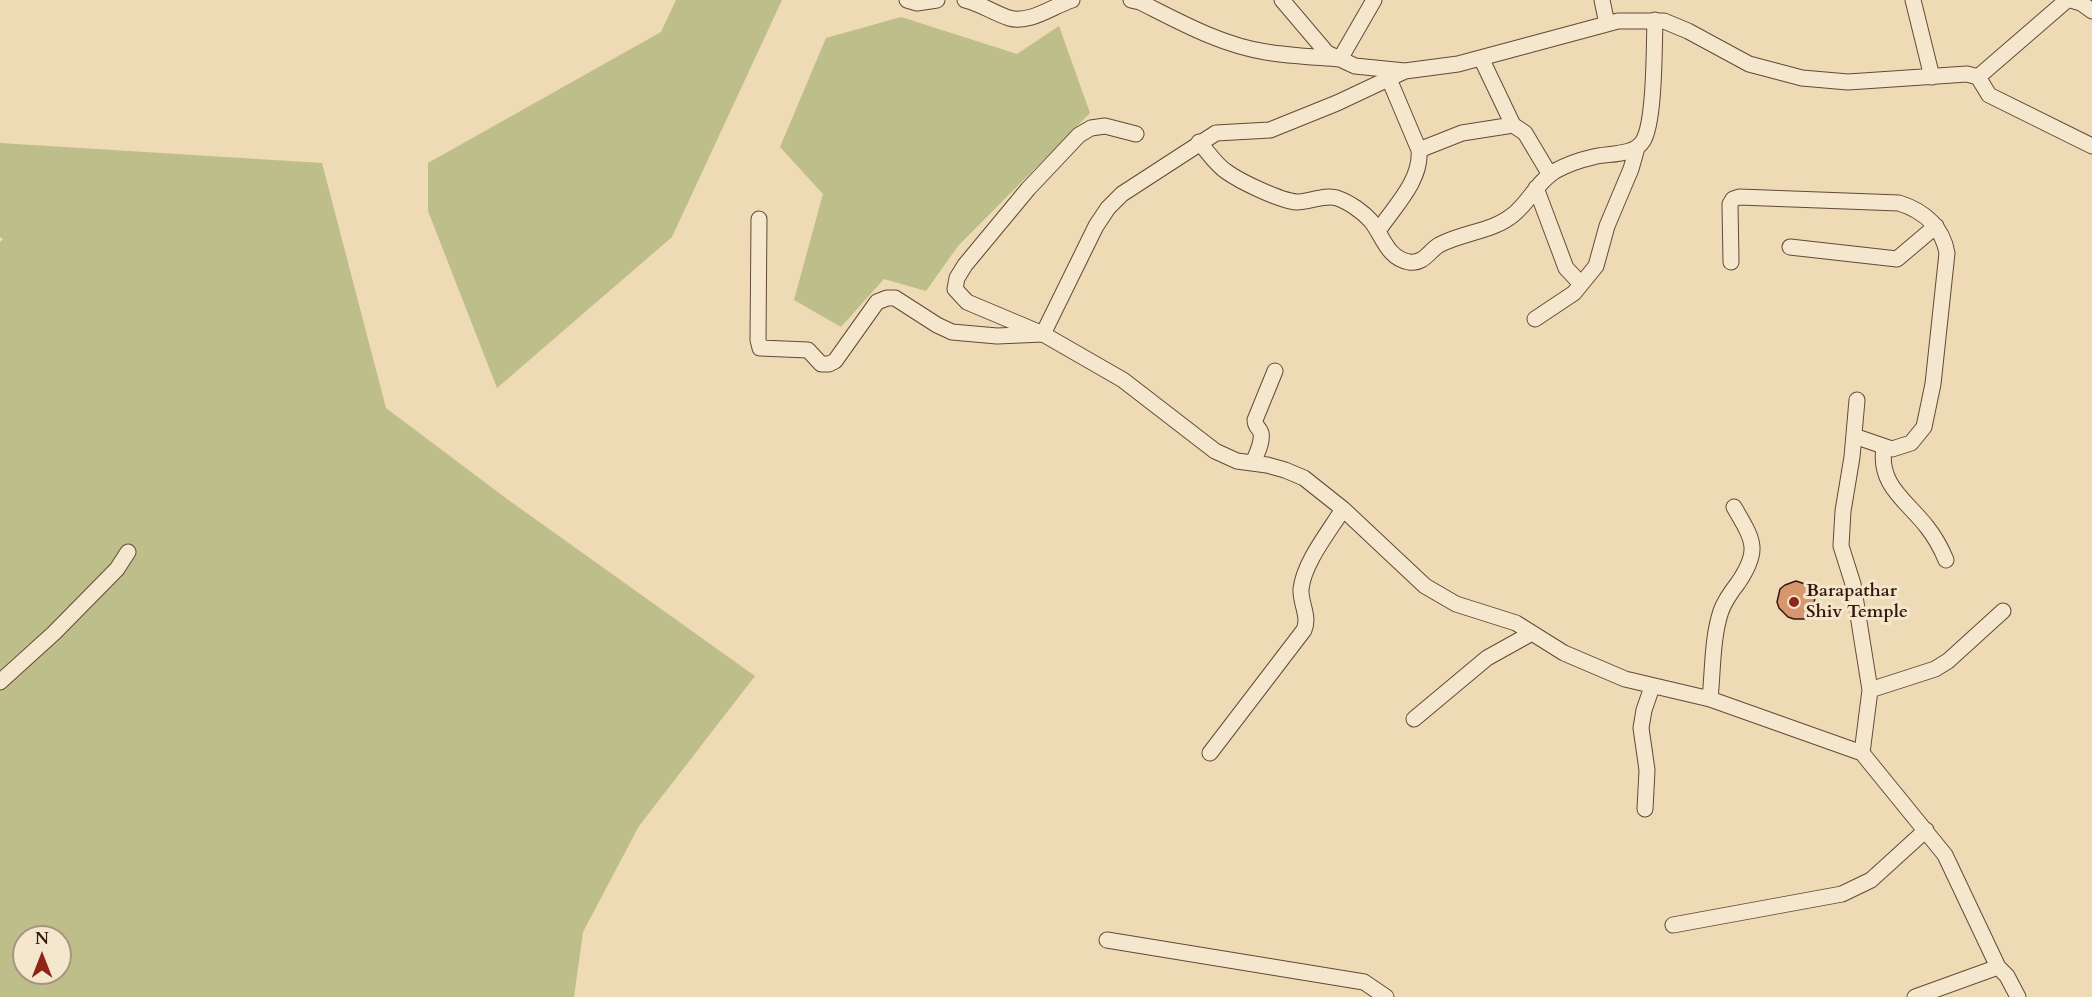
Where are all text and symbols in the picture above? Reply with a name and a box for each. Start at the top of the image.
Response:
place label: Barapathar Shiv Temple [1806,581,1908,624]
marker: Barapathar Shiv Temple [1787,595,1801,609]
north arrow [12,925,72,985]
text: N [35,928,49,950]

